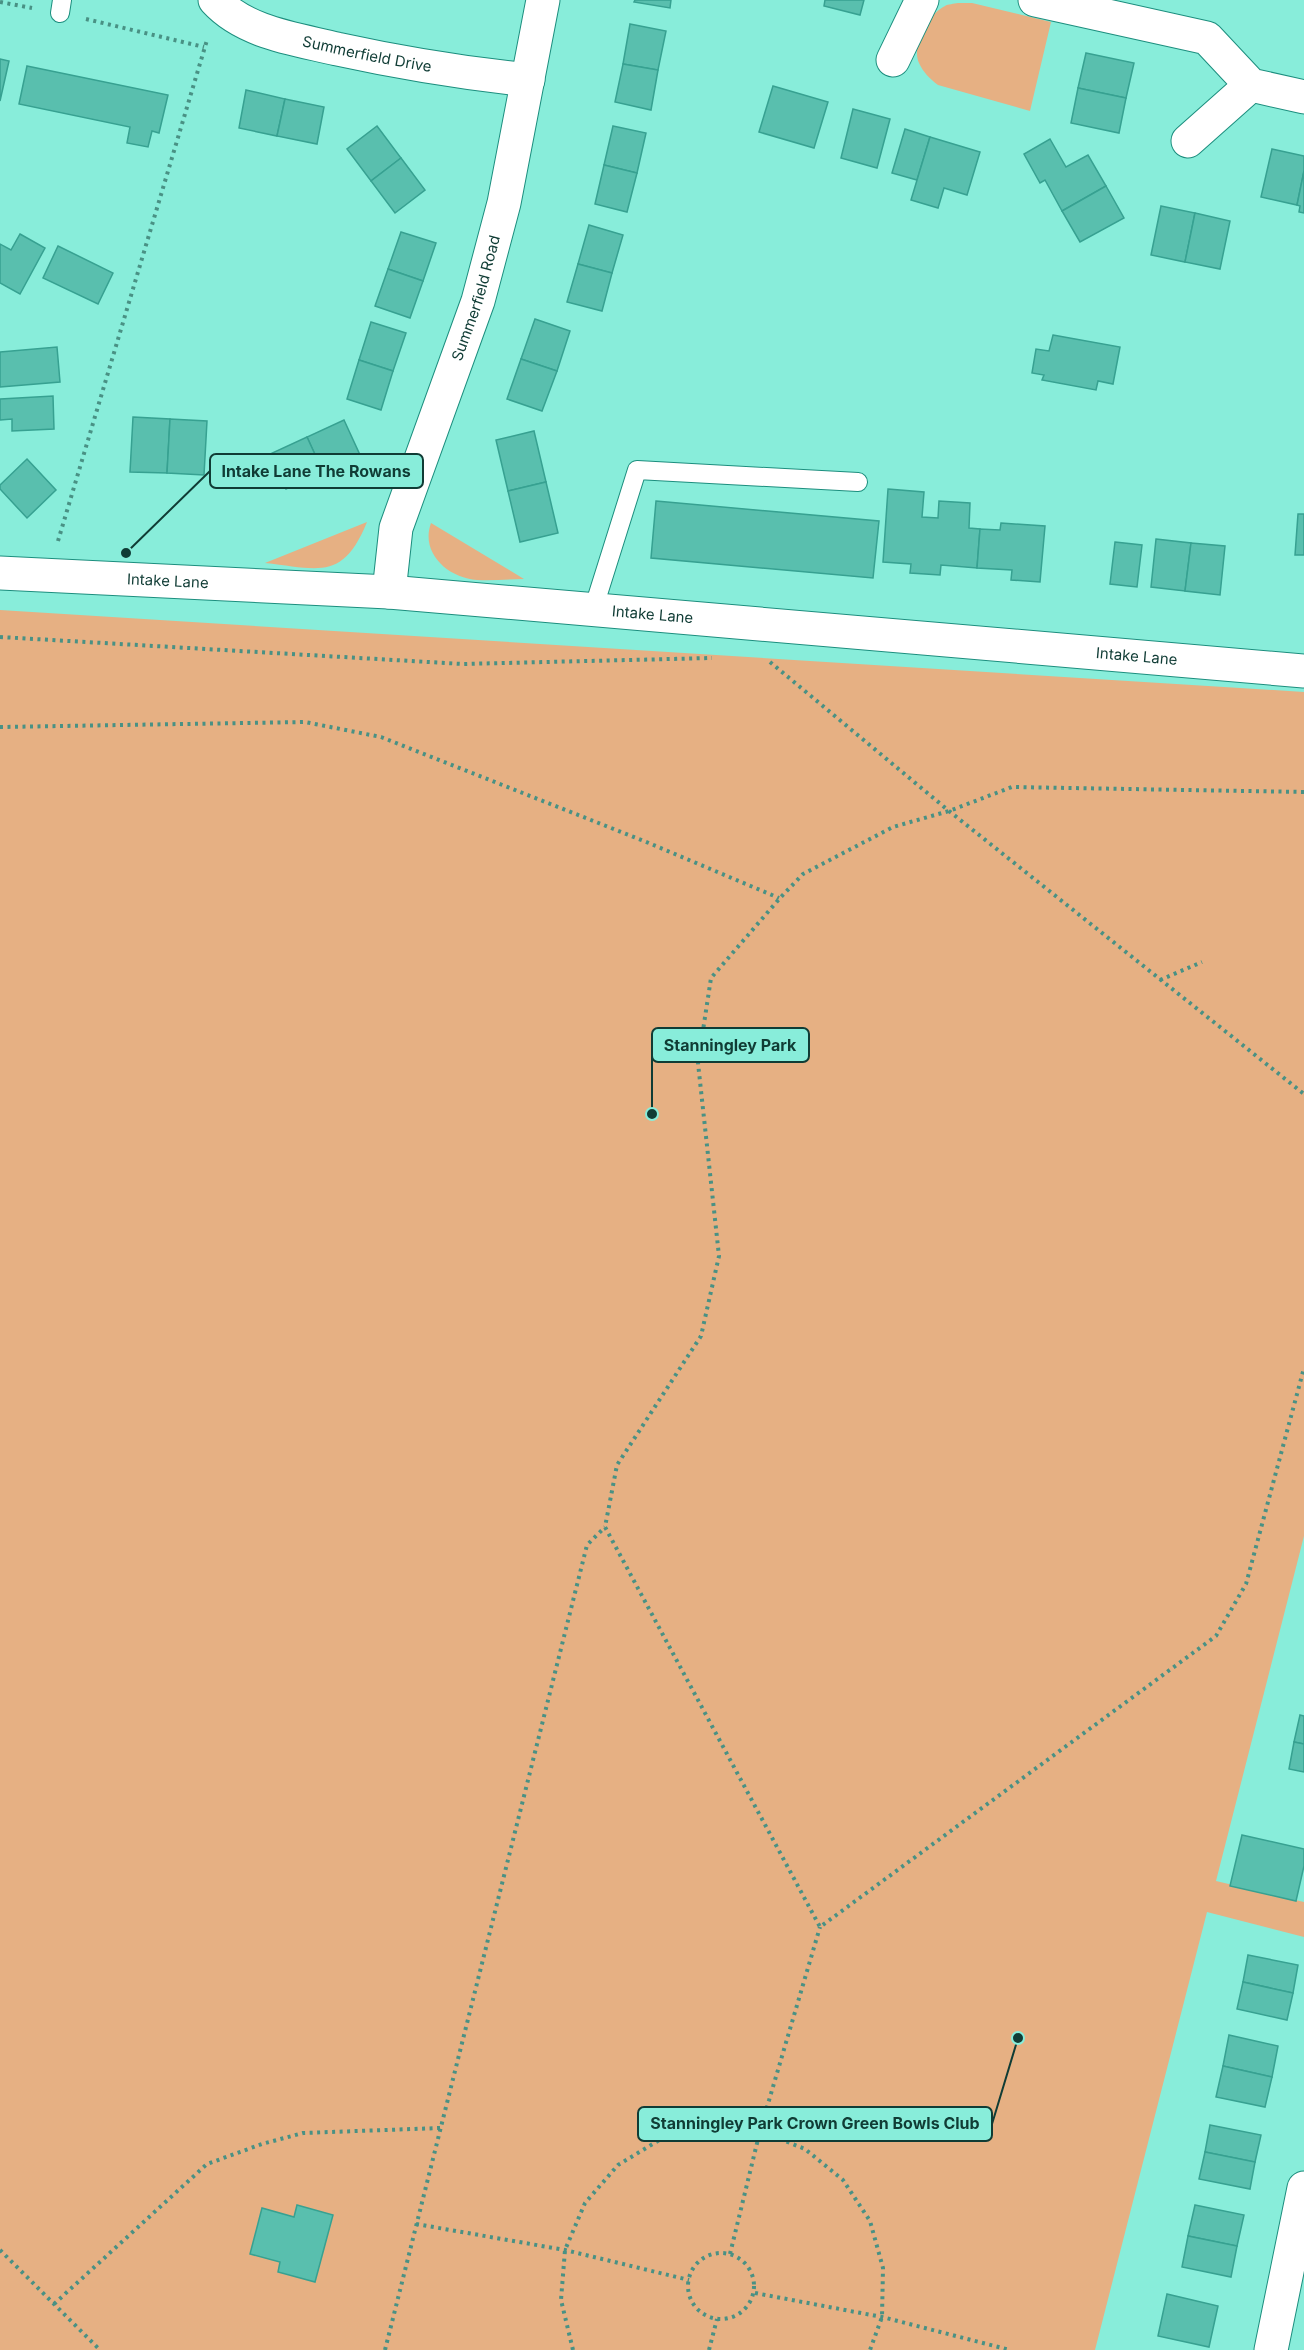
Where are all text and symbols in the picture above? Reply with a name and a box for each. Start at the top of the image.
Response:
street label: Summerfield Drive [301,31,433,76]
street label: Summerfield Road [447,233,504,363]
callout: Intake Lane The Rowans [210,454,423,488]
text: Intake Lane The Rowans [221,461,411,481]
street label: Intake Lane [127,569,209,592]
street label: Intake Lane [611,601,694,627]
street label: Intake Lane [1095,643,1178,669]
callout: Stanningley Park [652,1028,809,1062]
text: Stanningley Park [664,1035,797,1055]
callout: Stanningley Park Crown Green Bowls Club [638,2107,992,2141]
text: Stanningley Park Crown Green Bowls Club [650,2113,980,2133]

